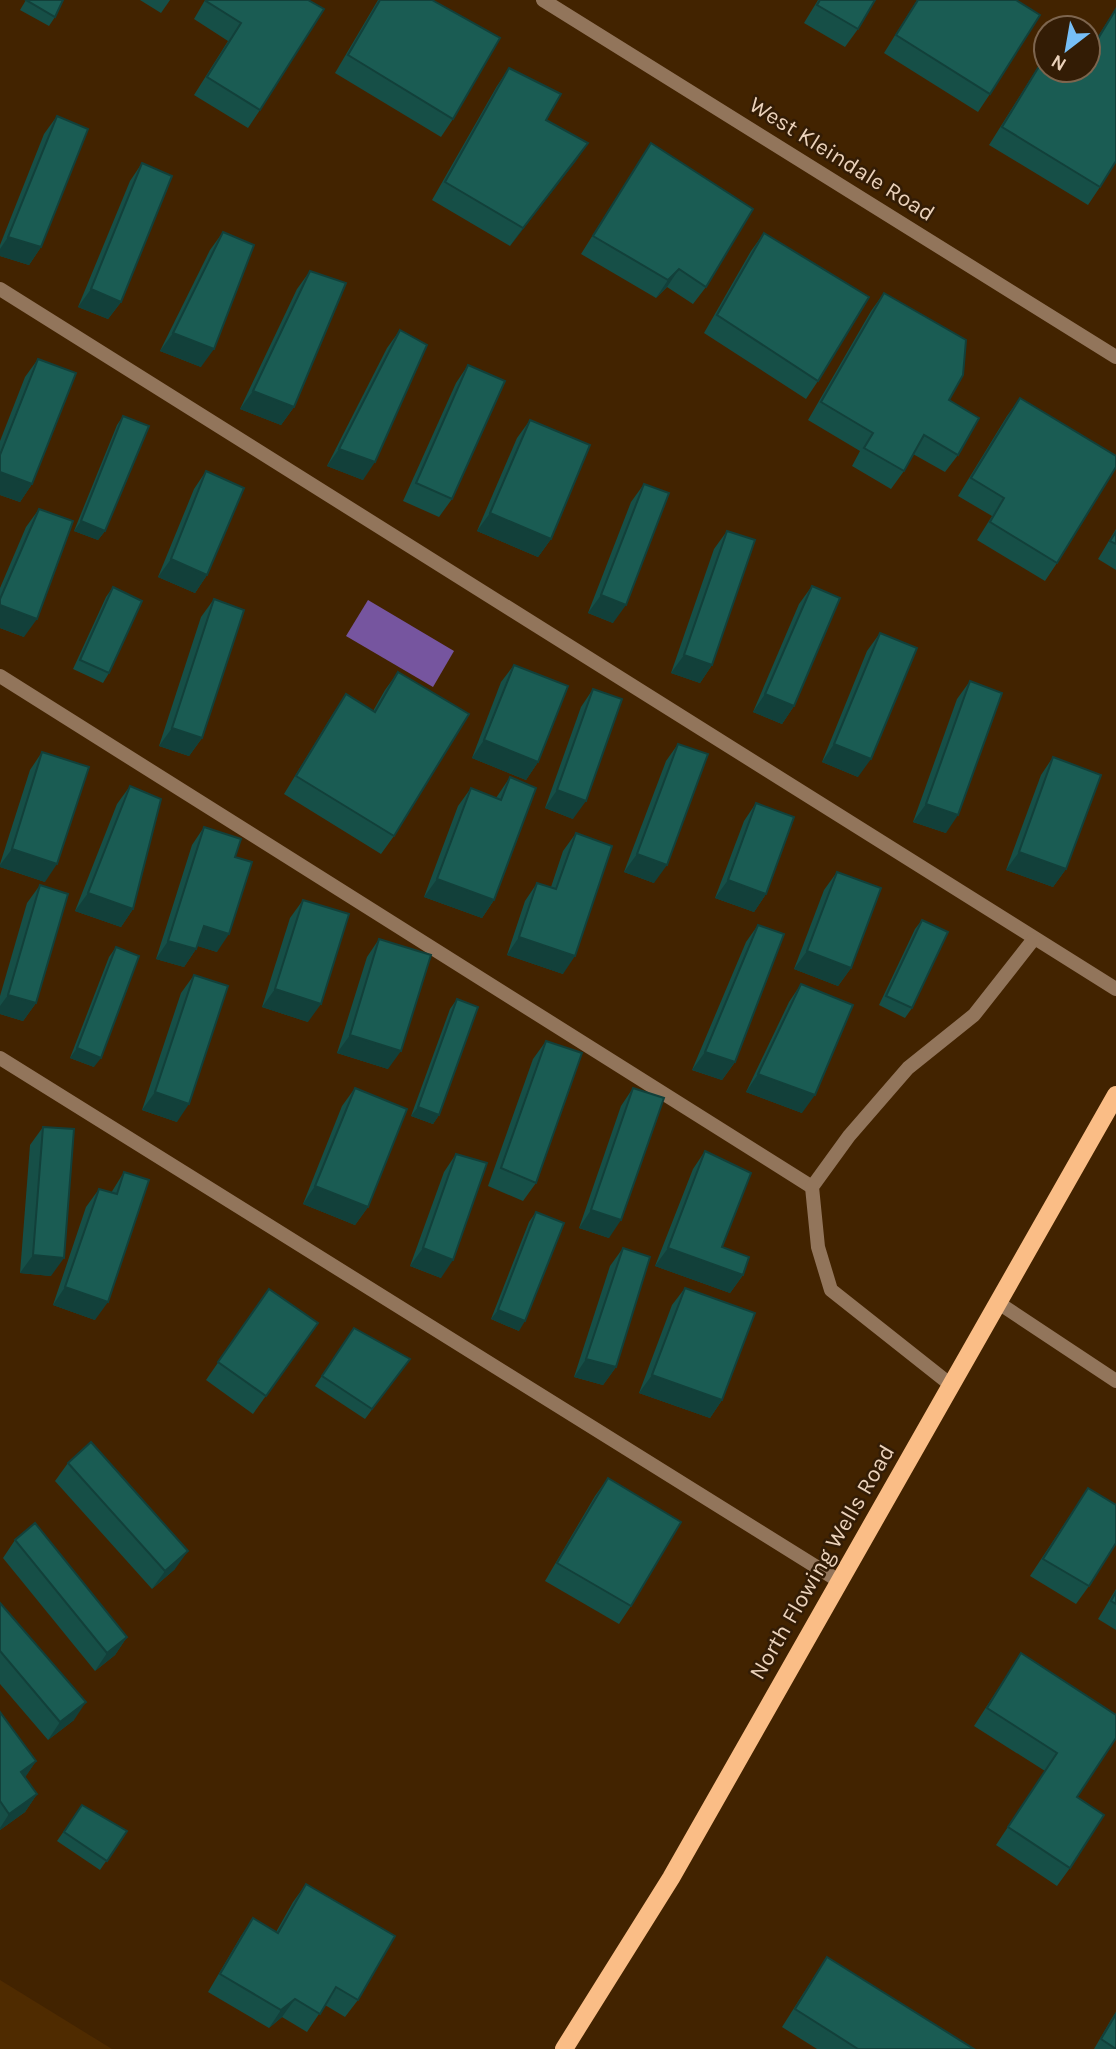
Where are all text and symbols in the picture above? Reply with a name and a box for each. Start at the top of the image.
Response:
north arrow [1032,14,1102,84]
text: N [1047,50,1070,76]
street label: West Kleindale Road [744,91,940,227]
street label: North Flowing Wells Road [744,1440,900,1684]

